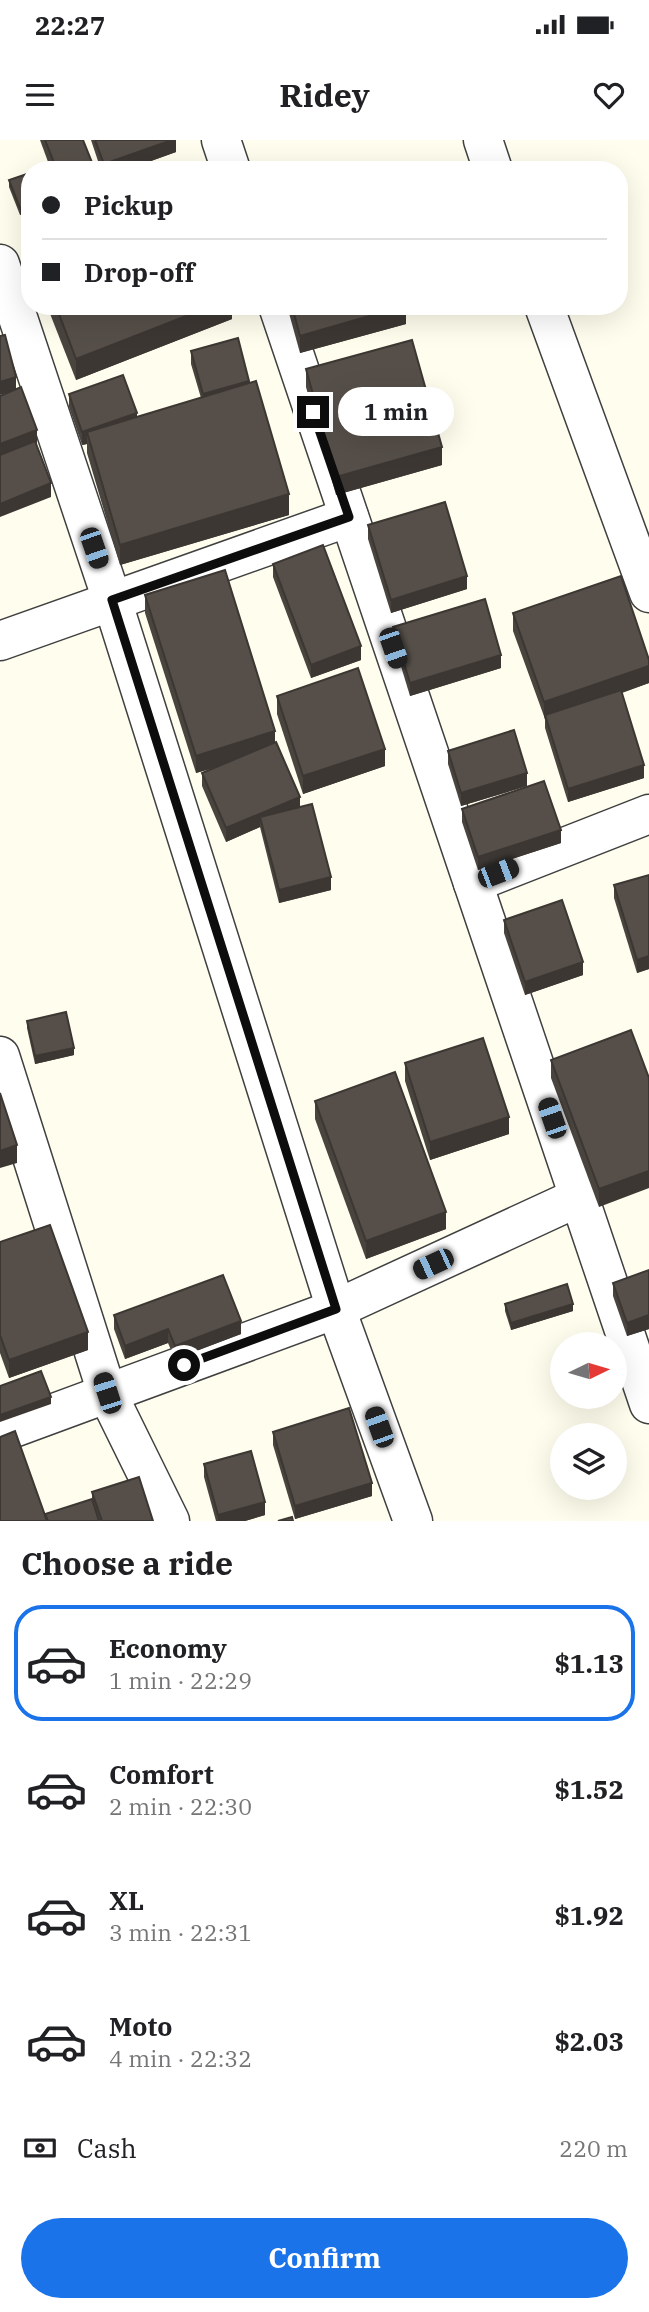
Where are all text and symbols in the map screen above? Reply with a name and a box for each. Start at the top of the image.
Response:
text: 22:27 [35,8,105,42]
text: Ridey [279,74,370,116]
icon: menu [21,76,59,114]
icon: heart [590,76,628,114]
text: Pickup [84,188,174,222]
text: Drop-off [84,255,195,289]
callout: 1 min [338,387,453,436]
route end [297,396,329,428]
text: 1 min [364,396,428,426]
car [78,525,111,571]
car [377,625,410,671]
car [475,856,522,890]
car [536,1095,569,1141]
car [410,1246,457,1282]
north arrow [550,1332,626,1409]
map controls [550,1332,627,1500]
route start [168,1349,200,1381]
car [91,1370,124,1416]
car [362,1404,397,1450]
button: layers [550,1423,627,1500]
text: Choose a ride [21,1542,233,1584]
text: Economy [109,1631,227,1665]
icon: car [25,1632,88,1695]
text: $1.13 [554,1646,624,1680]
text: 1 min · 22:29 [109,1665,252,1695]
text: Comfort [109,1757,214,1791]
icon: car [25,1758,88,1821]
text: $1.52 [554,1772,624,1806]
text: 2 min · 22:30 [109,1791,252,1821]
text: XL [109,1883,144,1917]
icon: car [25,1884,88,1947]
text: $1.92 [554,1898,624,1932]
text: 3 min · 22:31 [109,1917,252,1947]
text: Moto [109,2009,172,2043]
icon: car [25,2010,88,2073]
text: $2.03 [554,2024,624,2058]
text: 4 min · 22:32 [109,2043,252,2073]
icon: cash [21,2129,59,2167]
text: Cash [77,2131,137,2165]
text: 220 m [559,2133,628,2163]
button: Confirm [21,2218,628,2298]

